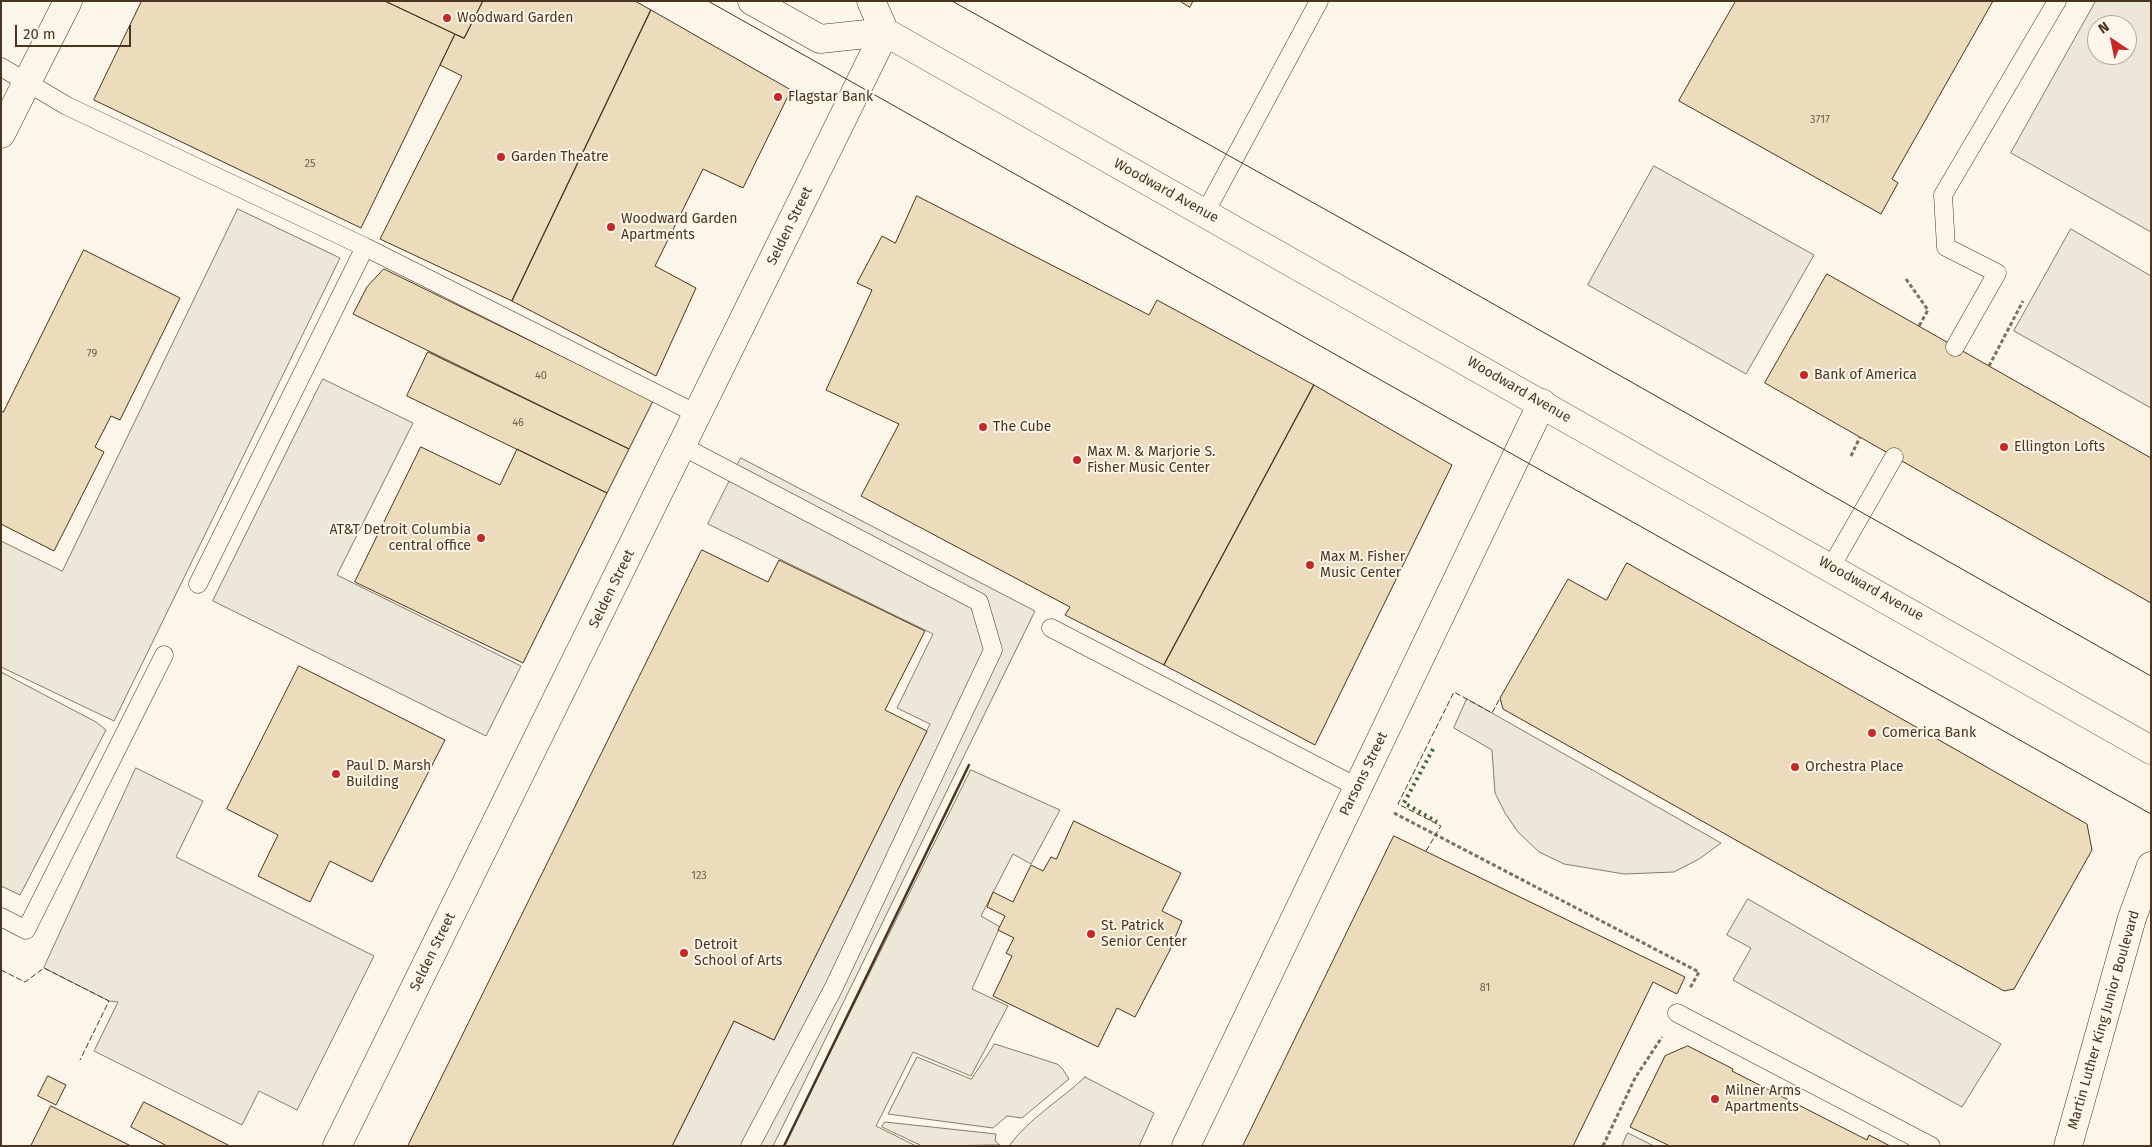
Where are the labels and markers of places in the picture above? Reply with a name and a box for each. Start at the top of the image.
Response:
place label: Woodward Garden [457,10,573,26]
marker: Woodward Garden [441,12,453,24]
place label: Flagstar Bank [788,89,873,105]
marker: Flagstar Bank [772,91,784,103]
place label: Garden Theatre [511,149,609,165]
marker: Garden Theatre [495,151,507,163]
place label: Woodward Garden Apartments [621,211,737,243]
marker: Woodward Garden Apartments [605,221,617,233]
place label: Bank of America [1814,367,1917,383]
marker: Bank of America [1798,369,1810,381]
place label: The Cube [993,419,1051,435]
marker: The Cube [977,421,989,433]
place label: Ellington Lofts [2014,439,2105,455]
marker: Ellington Lofts [1998,441,2010,453]
place label: Max M. & Marjorie S. Fisher Music Center [1087,444,1215,477]
marker: Max M. & Marjorie S. Fisher Music Center [1071,454,1083,466]
place label: AT&T Detroit Columbia central office [330,522,471,554]
marker: AT&T Detroit Columbia central office [475,532,487,544]
place label: Max M. Fisher Music Center [1320,549,1405,582]
marker: Max M. Fisher Music Center [1304,559,1316,571]
place label: Comerica Bank [1882,725,1976,741]
marker: Comerica Bank [1866,727,1878,739]
place label: Paul D. Marsh Building [346,758,431,790]
place label: Orchestra Place [1805,759,1904,775]
marker: Orchestra Place [1789,761,1801,773]
marker: Paul D. Marsh Building [330,768,342,780]
place label: St. Patrick Senior Center [1101,918,1187,950]
marker: St. Patrick Senior Center [1085,928,1097,940]
place label: Detroit School of Arts [694,937,782,970]
marker: Detroit School of Arts [678,947,690,959]
place label: Milner Arms Apartments [1725,1083,1801,1116]
marker: Milner Arms Apartments [1709,1093,1721,1105]

